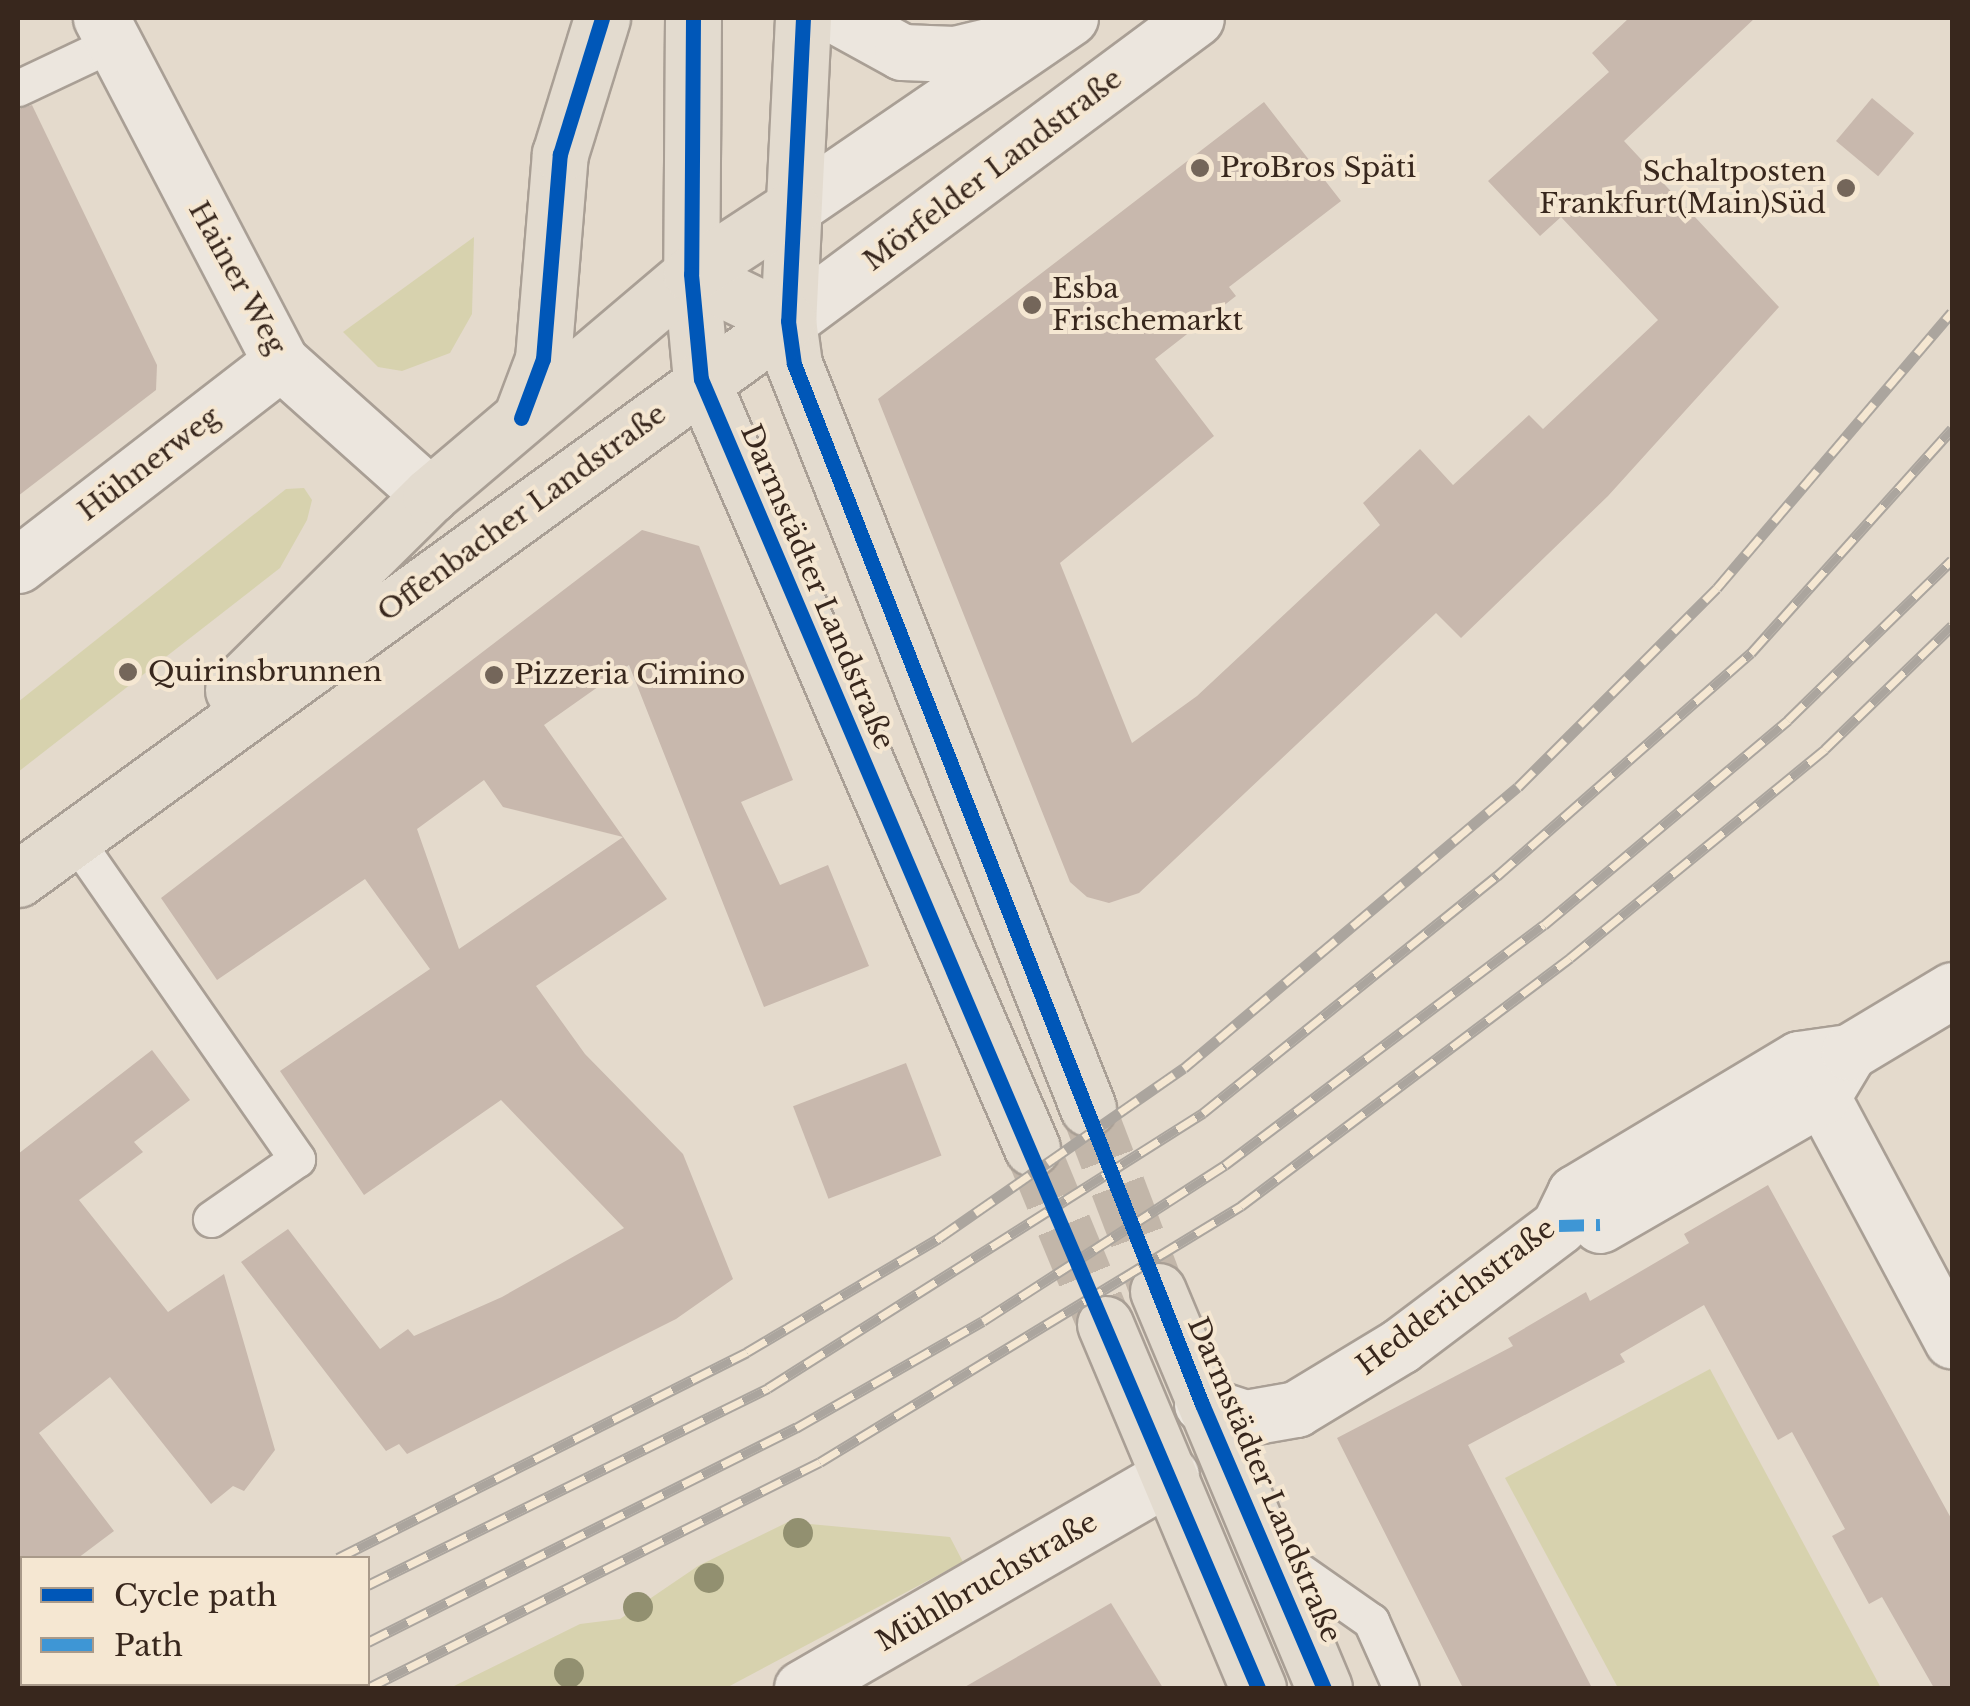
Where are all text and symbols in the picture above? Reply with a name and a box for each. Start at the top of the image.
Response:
street label: Mörfelder Landstraße [857,62,1129,278]
place label: ProBros Späti [1220,151,1416,185]
place label: Schaltposten Frankfurt(Main)Süd [1539,155,1826,221]
marker: ProBros Späti [1189,157,1211,179]
marker: Schaltposten Frankfurt(Main)Süd [1835,177,1857,199]
street label: Hainer Weg [181,195,293,361]
place label: Esba Frischemarkt [1052,272,1243,338]
marker: Esba Frischemarkt [1021,294,1043,316]
street label: Offenbacher Landstraße [371,397,673,629]
street label: Hühnerweg [72,400,226,528]
street label: Darmstädter Landstraße [733,419,901,755]
place label: Quirinsbrunnen [148,655,382,689]
place label: Pizzeria Cimino [514,658,746,692]
marker: Quirinsbrunnen [117,661,139,683]
marker: Pizzeria Cimino [483,664,505,686]
street label: Hedderichstraße [1350,1211,1562,1383]
street label: Darmstädter Landstraße [1180,1312,1348,1648]
street label: Mühlbruchstraße [871,1505,1103,1659]
legend [20,1556,370,1686]
text: Cycle path [114,1577,277,1614]
text: Path [114,1627,183,1664]

